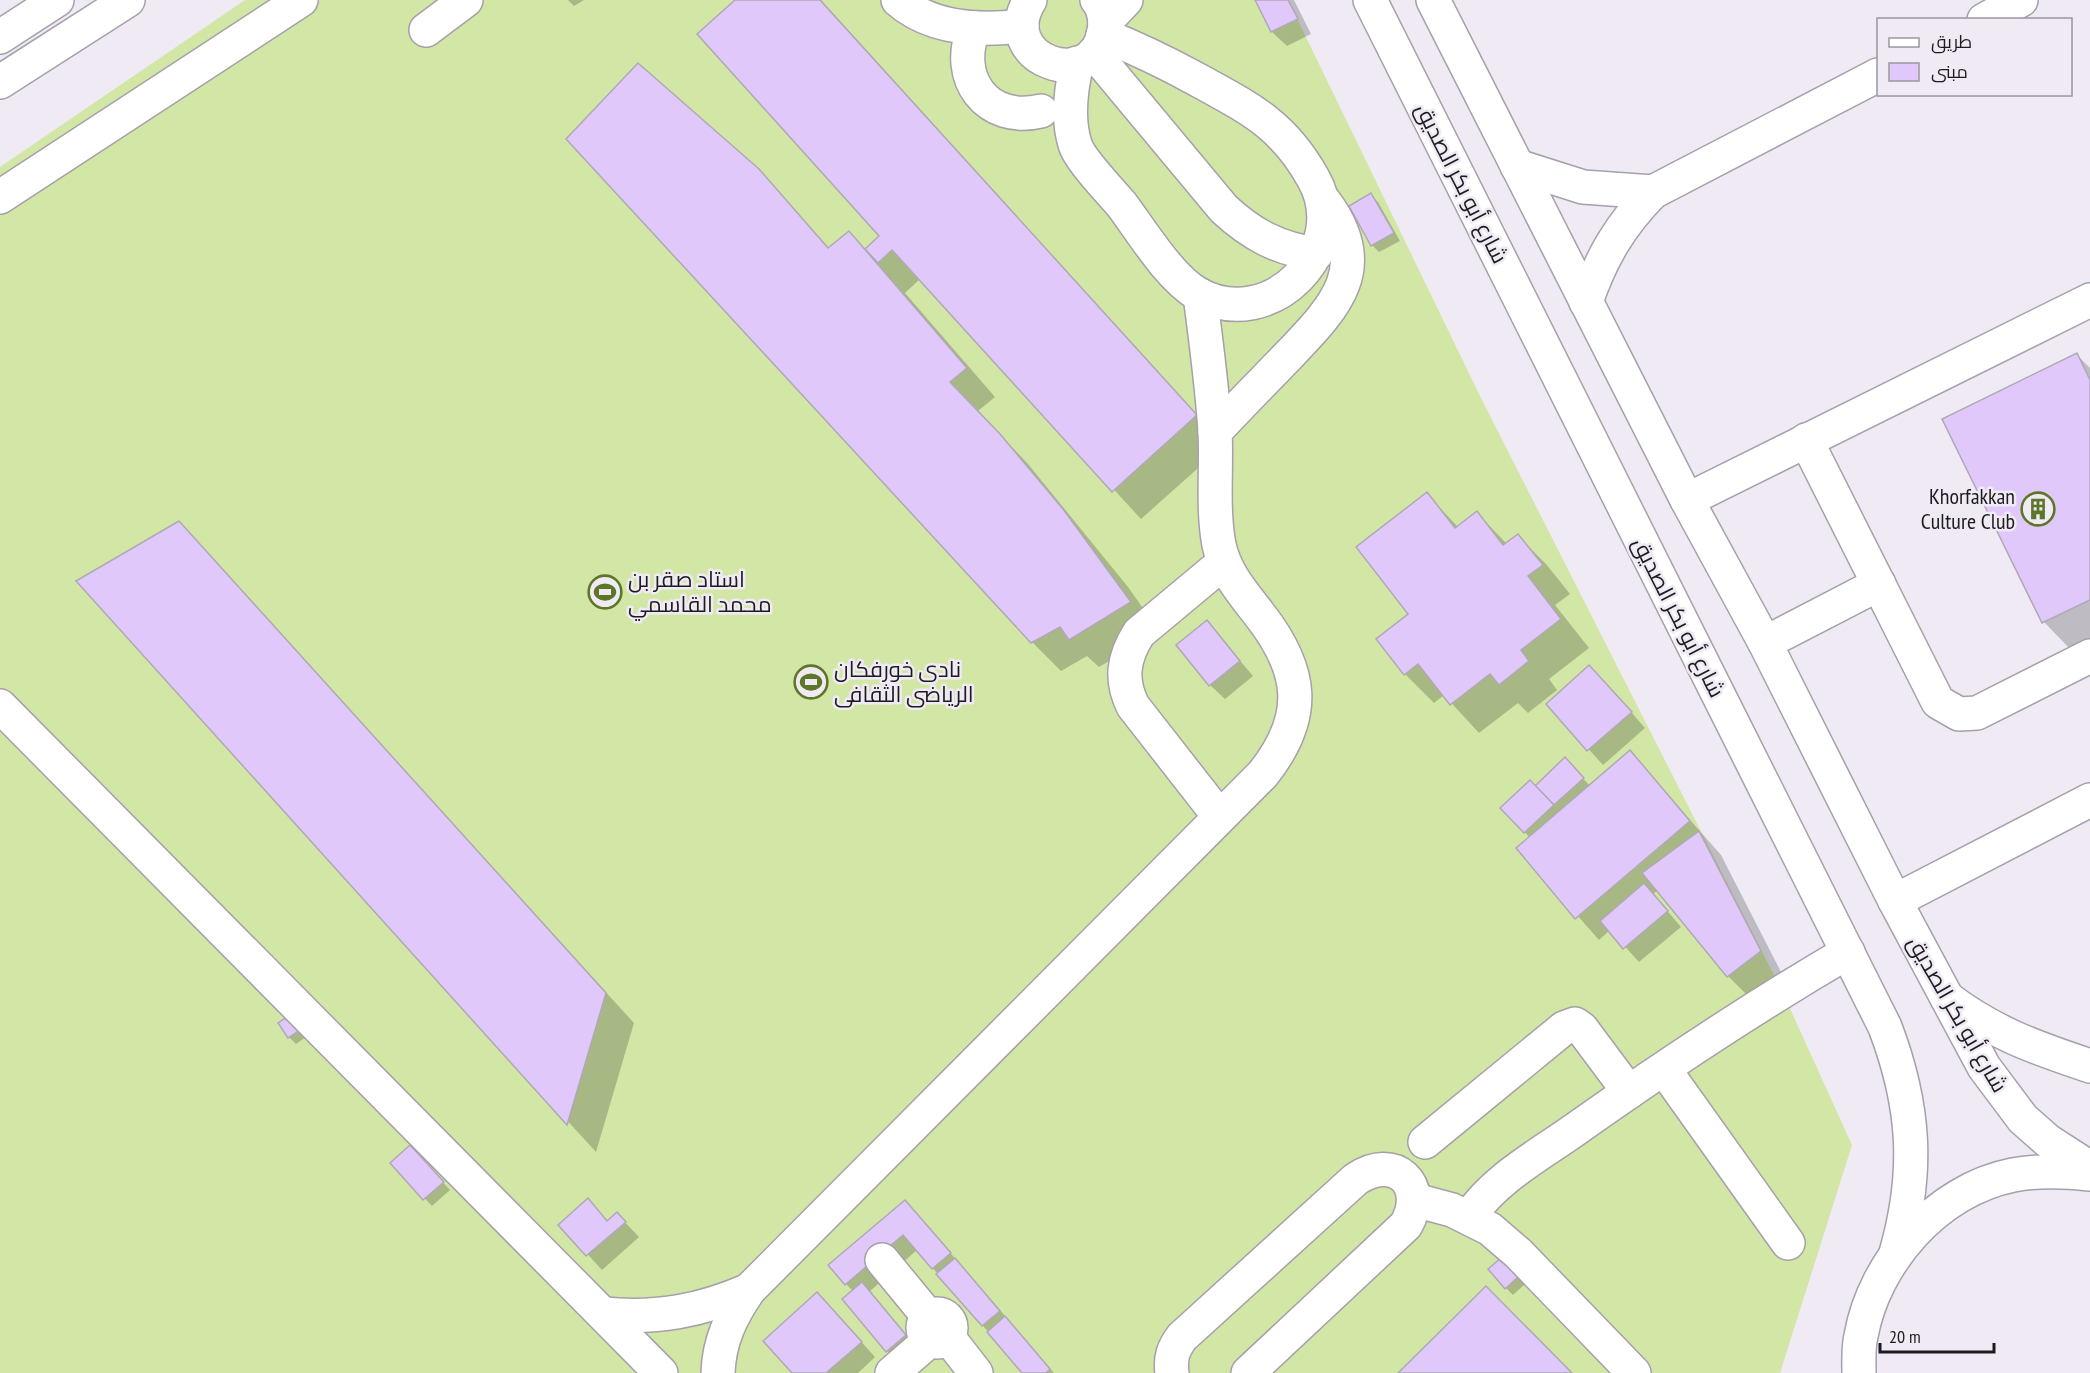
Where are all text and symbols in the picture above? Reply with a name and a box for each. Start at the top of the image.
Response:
legend [1877,18,2072,96]
text: طريق [1931,30,1972,54]
text: مبنى [1931,60,1968,83]
street label: شارع أبو بكر الصديق [1409,98,1514,268]
place label: Khorfakkan Culture Club [1921,482,2015,535]
building icon: Khorfakkan Culture Club [2020,491,2056,527]
street label: شارع أبو بكر الصديق [1626,532,1731,702]
place label: استاد صقر بن محمد القاسمي [628,565,772,621]
sports icon: استاد صقر بن محمد القاسمي [587,574,623,610]
place label: نادى خورفكان الرياضى الثقافى [834,655,974,708]
sports icon: نادى خورفكان الرياضى الثقافى [793,664,829,700]
street label: شارع أبو بكر الصديق [1901,931,2014,1098]
scale bar [1880,1316,1994,1354]
text: 20 m [1889,1325,1921,1348]

